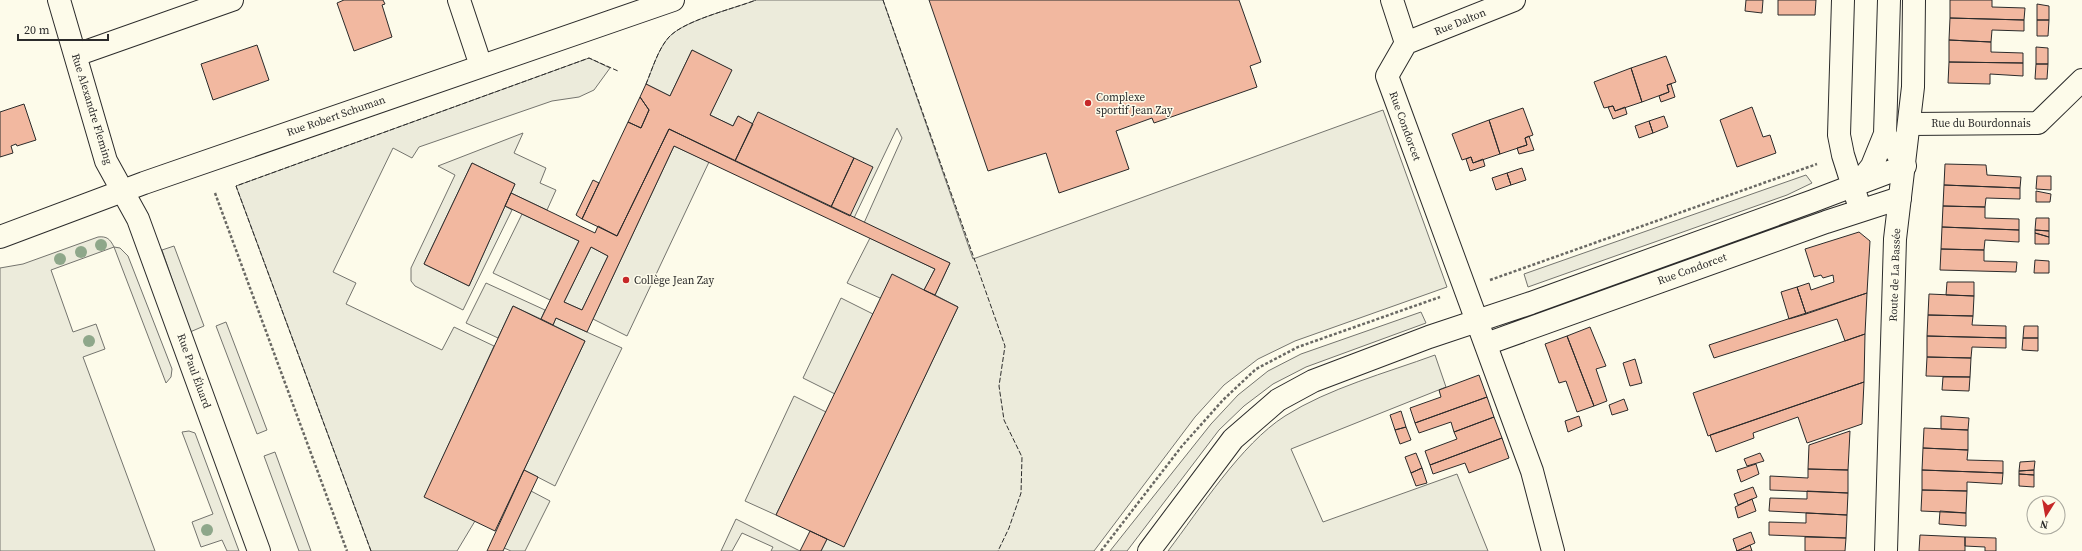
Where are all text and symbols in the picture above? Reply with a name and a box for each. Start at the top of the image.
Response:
street label: Rue Dalton [1432,5,1488,39]
scale bar [18,16,108,42]
text: 20 m [24,22,50,38]
street label: Rue Alexandre Fleming [68,52,116,167]
street label: Rue Condorcet [1386,89,1425,163]
place label: Complexe sportif Jean Zay [1096,90,1173,118]
street label: Rue Robert Schuman [285,92,388,140]
marker: Complexe sportif Jean Zay [1083,98,1093,108]
street label: Rue du Bourdonnais [1931,116,2031,131]
street label: Route de La Bassée [1886,228,1904,322]
street label: Rue Condorcet [1655,249,1729,288]
place label: Collège Jean Zay [634,273,715,288]
marker: Collège Jean Zay [621,275,631,285]
street label: Rue Paul Éluard [174,332,215,411]
north arrow [2026,495,2066,535]
text: N [2039,516,2050,532]

